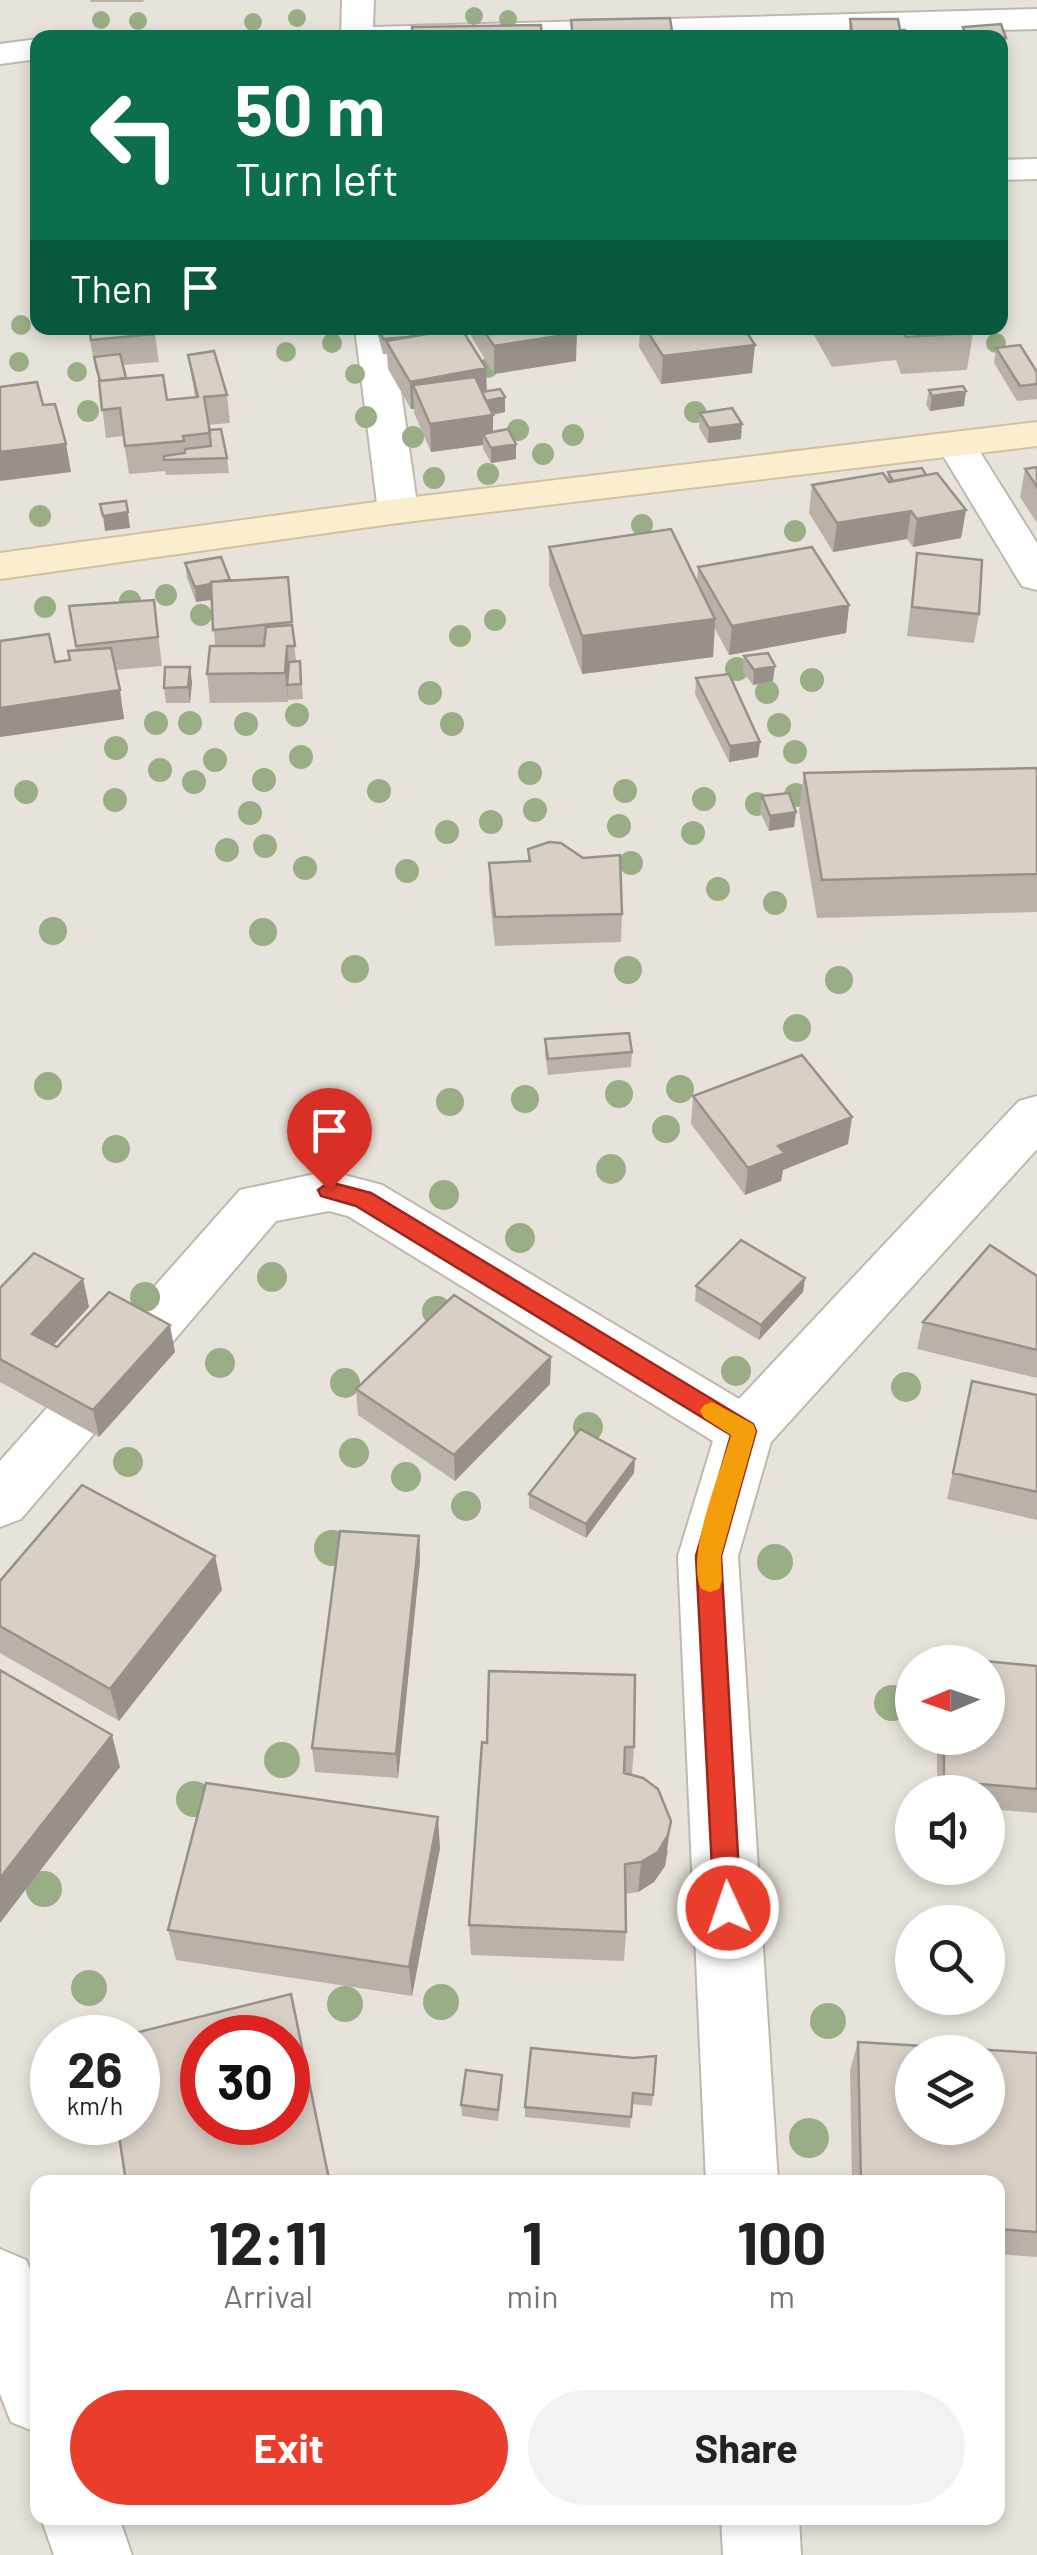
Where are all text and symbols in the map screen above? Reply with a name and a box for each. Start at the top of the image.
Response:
text: 50 m [235,66,385,150]
icon: left [70,70,200,200]
text: Turn left [235,151,399,205]
icon: arrive [173,260,228,315]
text: Then [70,265,153,311]
pin [287,1088,372,1191]
icon: arrive [302,1103,357,1158]
north arrow [895,1645,1005,1755]
map controls [895,1645,1005,2145]
button: sound [895,1775,1005,1885]
position arrow [676,1856,780,1960]
button: search [895,1905,1005,2015]
speed limit sign: 30 [180,2015,310,2145]
button: layers [895,2035,1005,2145]
text: 26 [68,2038,122,2098]
text: km/h [67,2090,123,2120]
text: 12:11 [208,2205,328,2277]
text: 1 [522,2205,543,2277]
text: 100 [737,2205,827,2277]
text: Arrival [224,2276,313,2314]
text: min [507,2276,558,2314]
text: m [768,2276,795,2314]
button: Exit [70,2390,508,2505]
button: Share [528,2390,965,2505]

